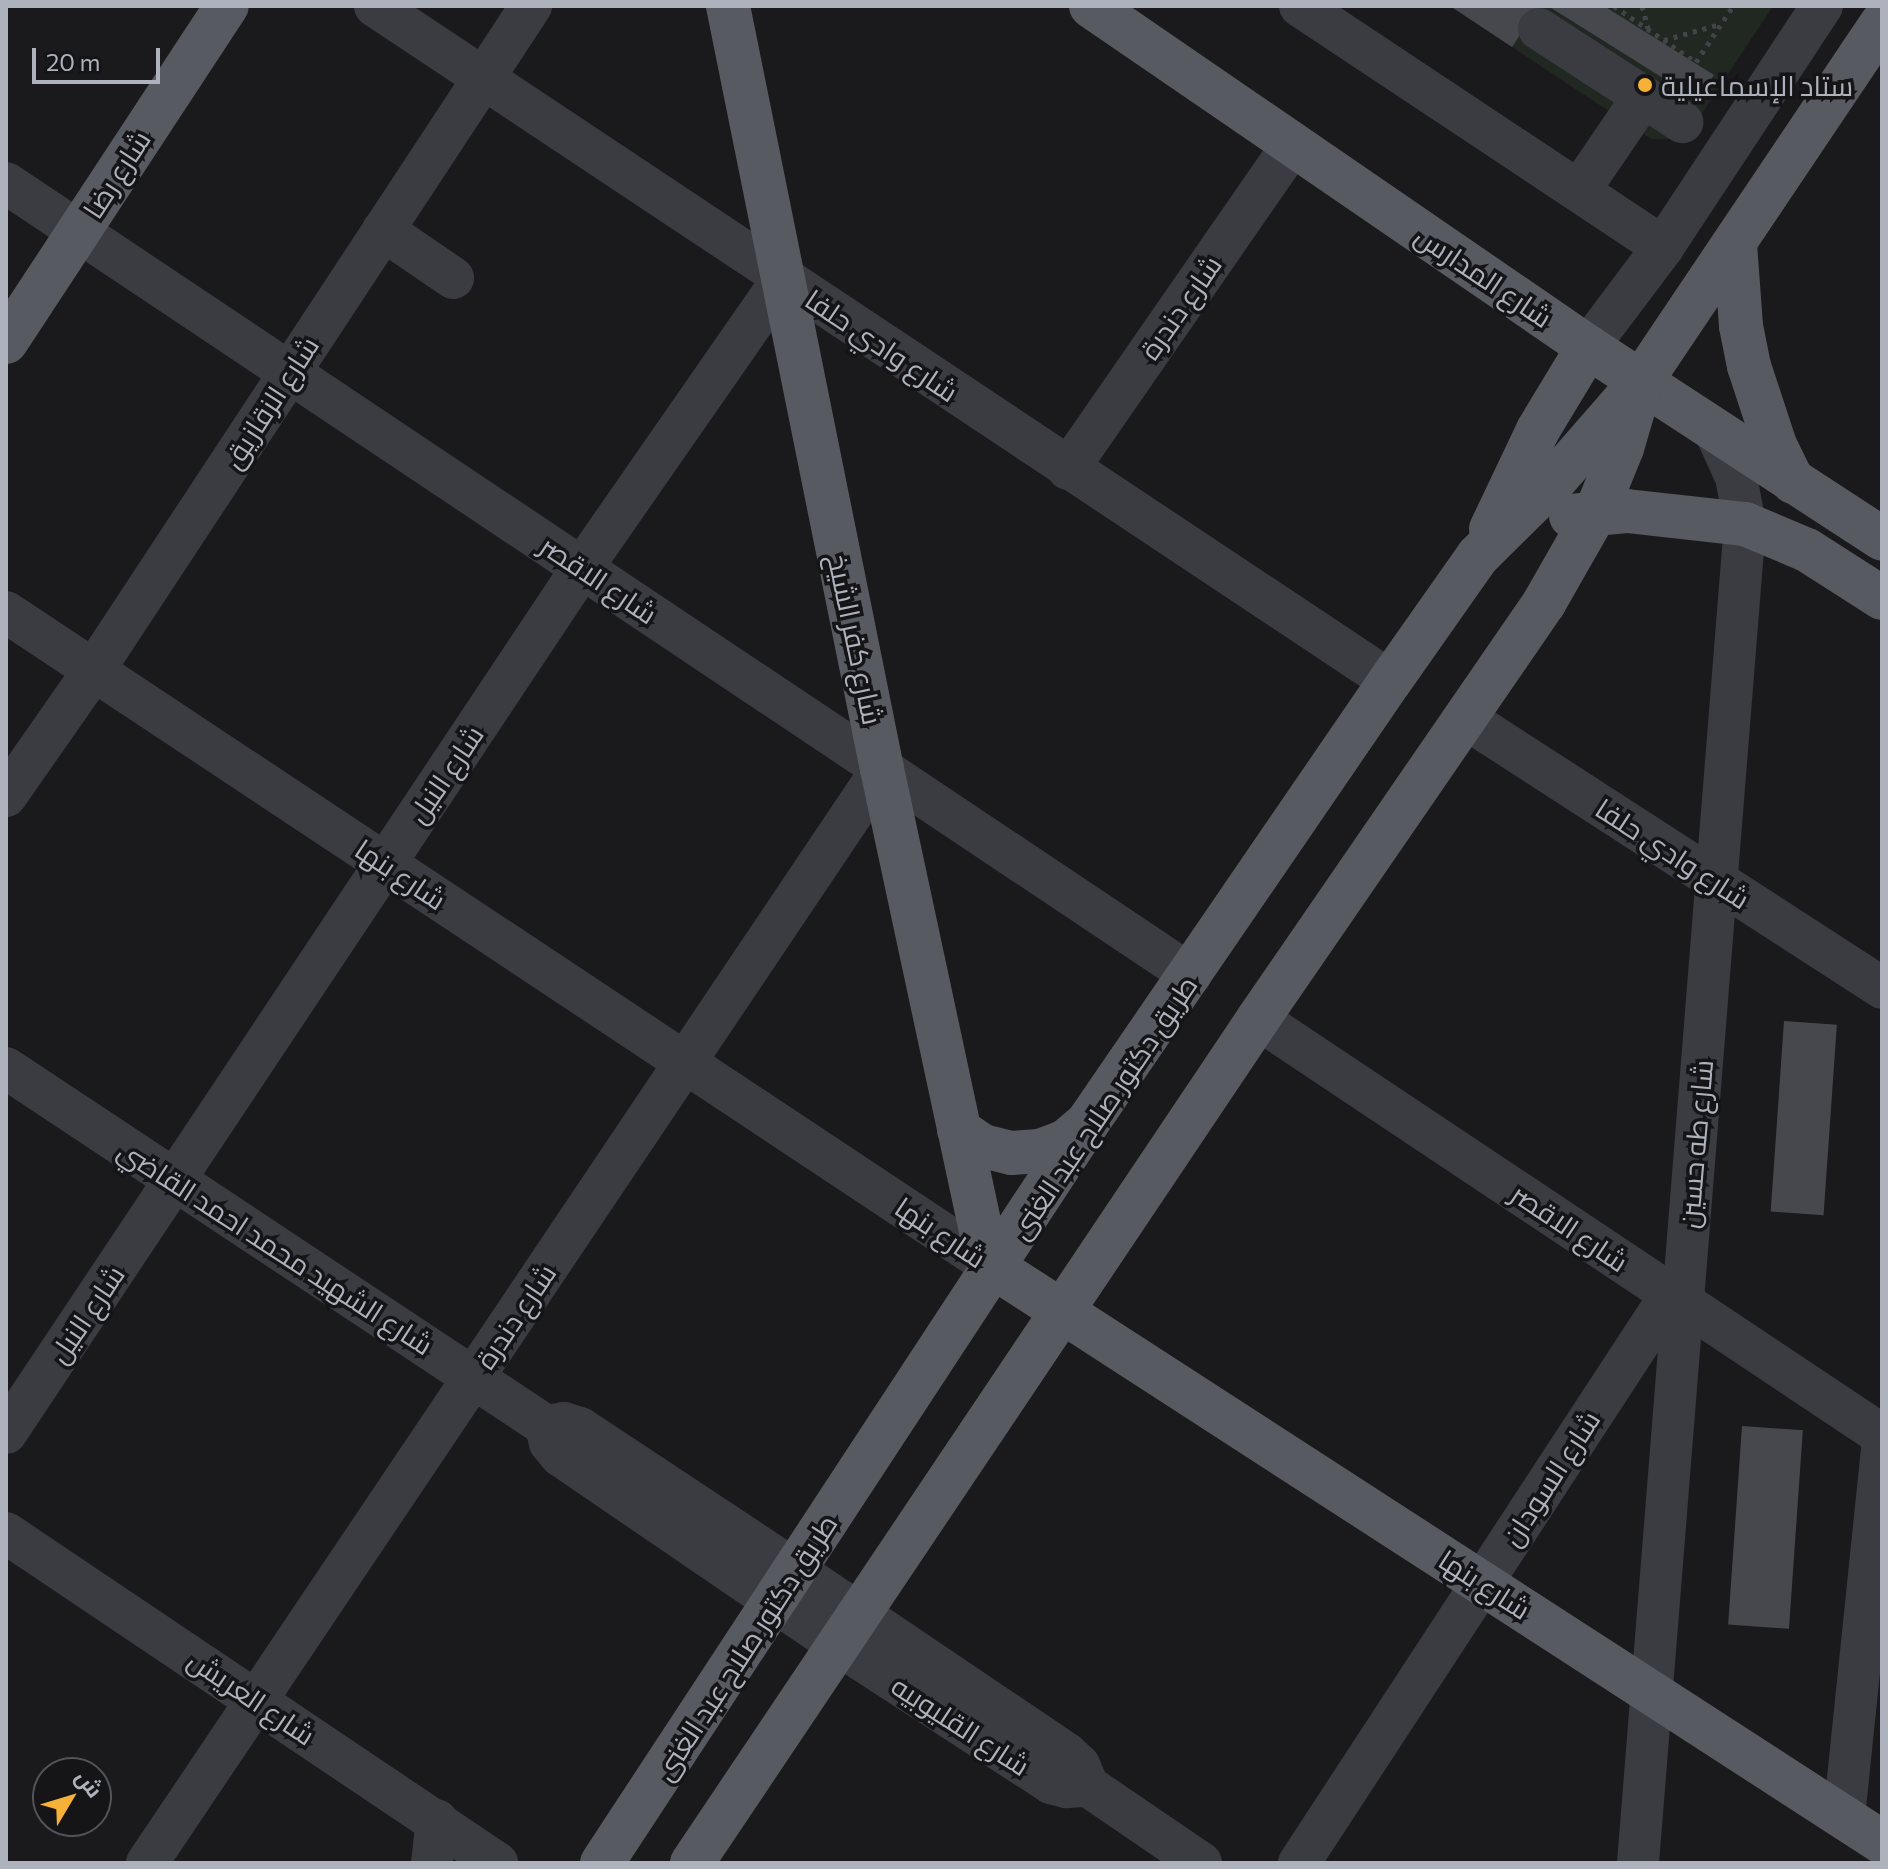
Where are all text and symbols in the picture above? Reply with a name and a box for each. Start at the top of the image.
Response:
scale bar [36,32,164,82]
text: 20 m [46,47,100,76]
place label: ستاد الإسماعيلية [1661,68,1853,102]
marker: ستاد الإسماعيلية [1636,76,1654,94]
street label: شارع رضا [75,124,157,224]
street label: شارع المدارس [1409,218,1559,334]
street label: شارع دندرة [1132,249,1228,365]
street label: شارع وادي حلفا [799,282,965,408]
street label: شارع الزقازيق [215,330,325,474]
street label: شارع الاقصر [534,528,664,630]
street label: شارع كفر الشيخ [821,550,891,728]
street label: شارع النيل [400,719,490,829]
street label: شارع وادي حلفا [1590,791,1756,915]
street label: شارع بنها [349,832,453,916]
street label: طريق دكتور صلاح عبد الغنى [1002,969,1204,1245]
street label: شارع طه حسين [1671,1058,1719,1230]
street label: شارع الشهيد محمد احمد القاضي [112,1133,440,1361]
street label: شارع الاقصر [1505,1176,1635,1278]
street label: شارع بنها [889,1190,993,1274]
street label: شارع دندرة [468,1257,562,1375]
street label: شارع النيل [41,1259,131,1369]
street label: شارع السودان [1494,1404,1606,1552]
street label: طريق دكتور صلاح عبد الغنى [646,1508,844,1786]
street label: شارع بنها [1433,1542,1537,1626]
street label: شارع العريش [182,1642,322,1752]
street label: شارع القليوبيه [886,1668,1036,1782]
north arrow [32,1757,112,1837]
text: ش [70,1764,109,1803]

